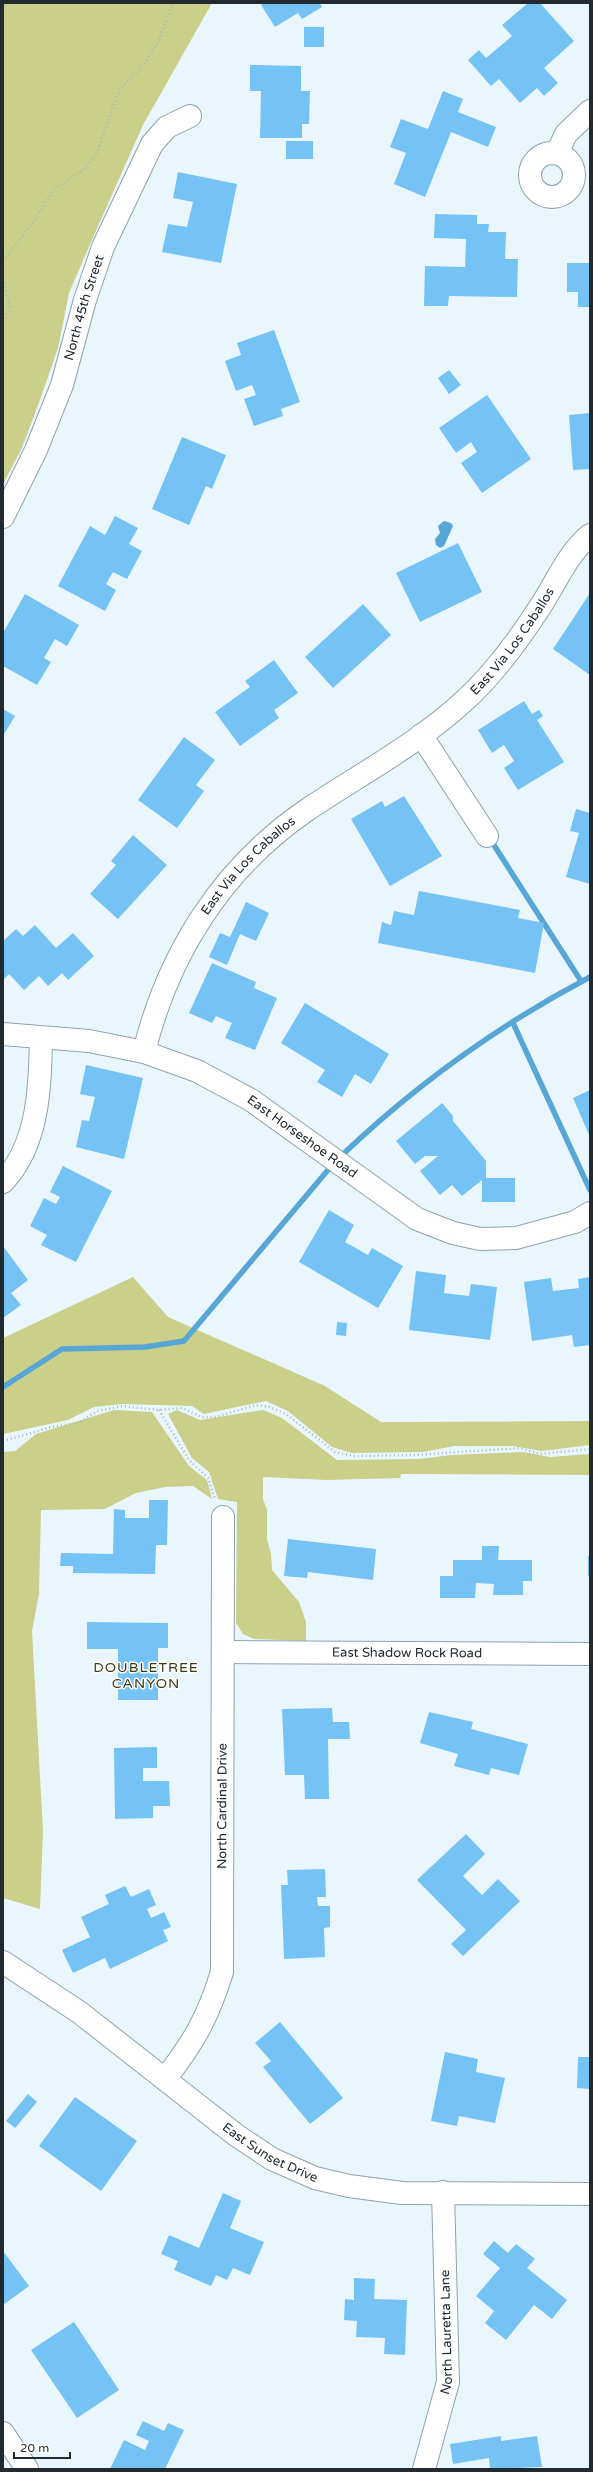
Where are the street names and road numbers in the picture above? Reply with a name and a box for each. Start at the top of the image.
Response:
street label: North 45th Street [61,253,108,362]
street label: East Via Los Caballos [467,585,558,699]
street label: East Via Los Caballos [198,813,299,918]
street label: East Horseshoe Road [244,1092,360,1182]
street label: East Shadow Rock Road [332,1645,482,1661]
street label: North Cardinal Drive [214,1743,231,1869]
street label: East Sunset Drive [219,2119,320,2186]
street label: North Lauretta Lane [437,2270,456,2396]

